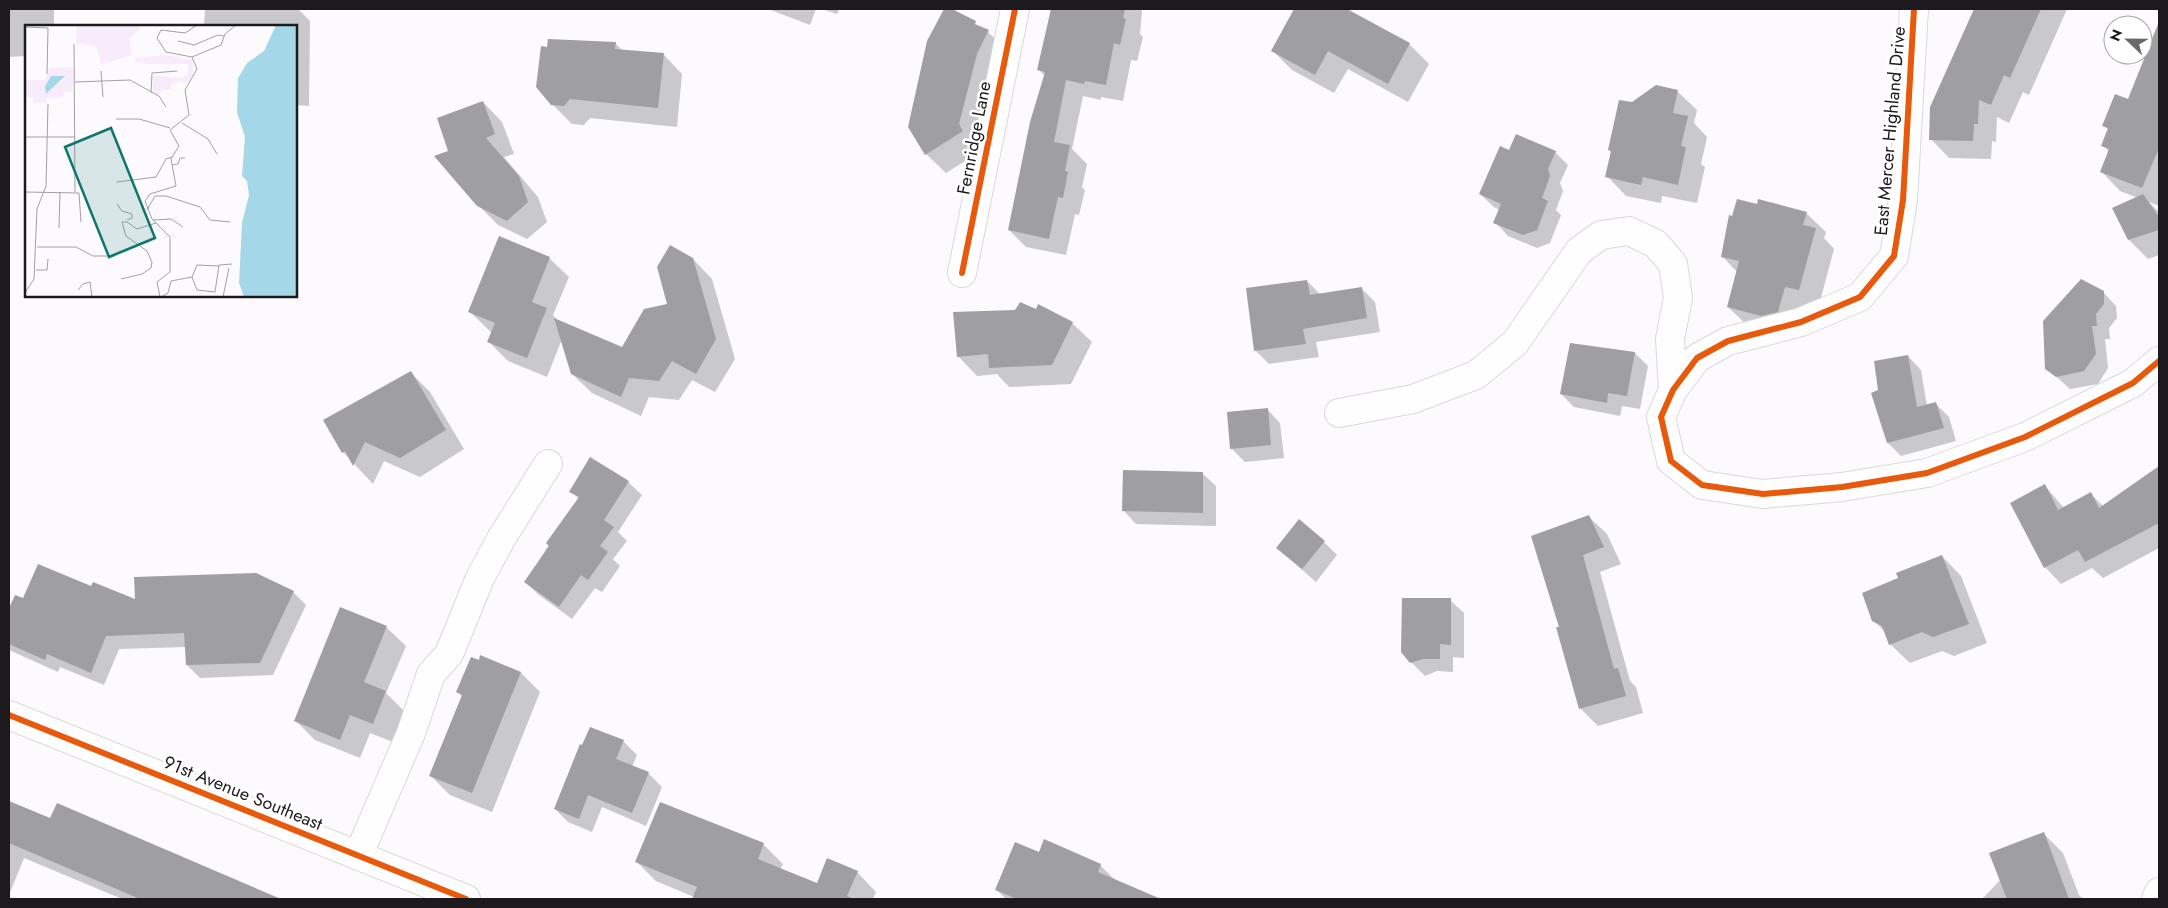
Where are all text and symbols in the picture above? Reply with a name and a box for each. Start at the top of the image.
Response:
north arrow [2103,15,2153,65]
inset map [25,25,298,298]
street label: East Mercer Highland Drive [1868,25,1912,237]
text: N [2105,26,2127,44]
street label: Fernridge Lane [950,79,998,197]
street label: 91st Avenue Southeast [160,749,327,837]

